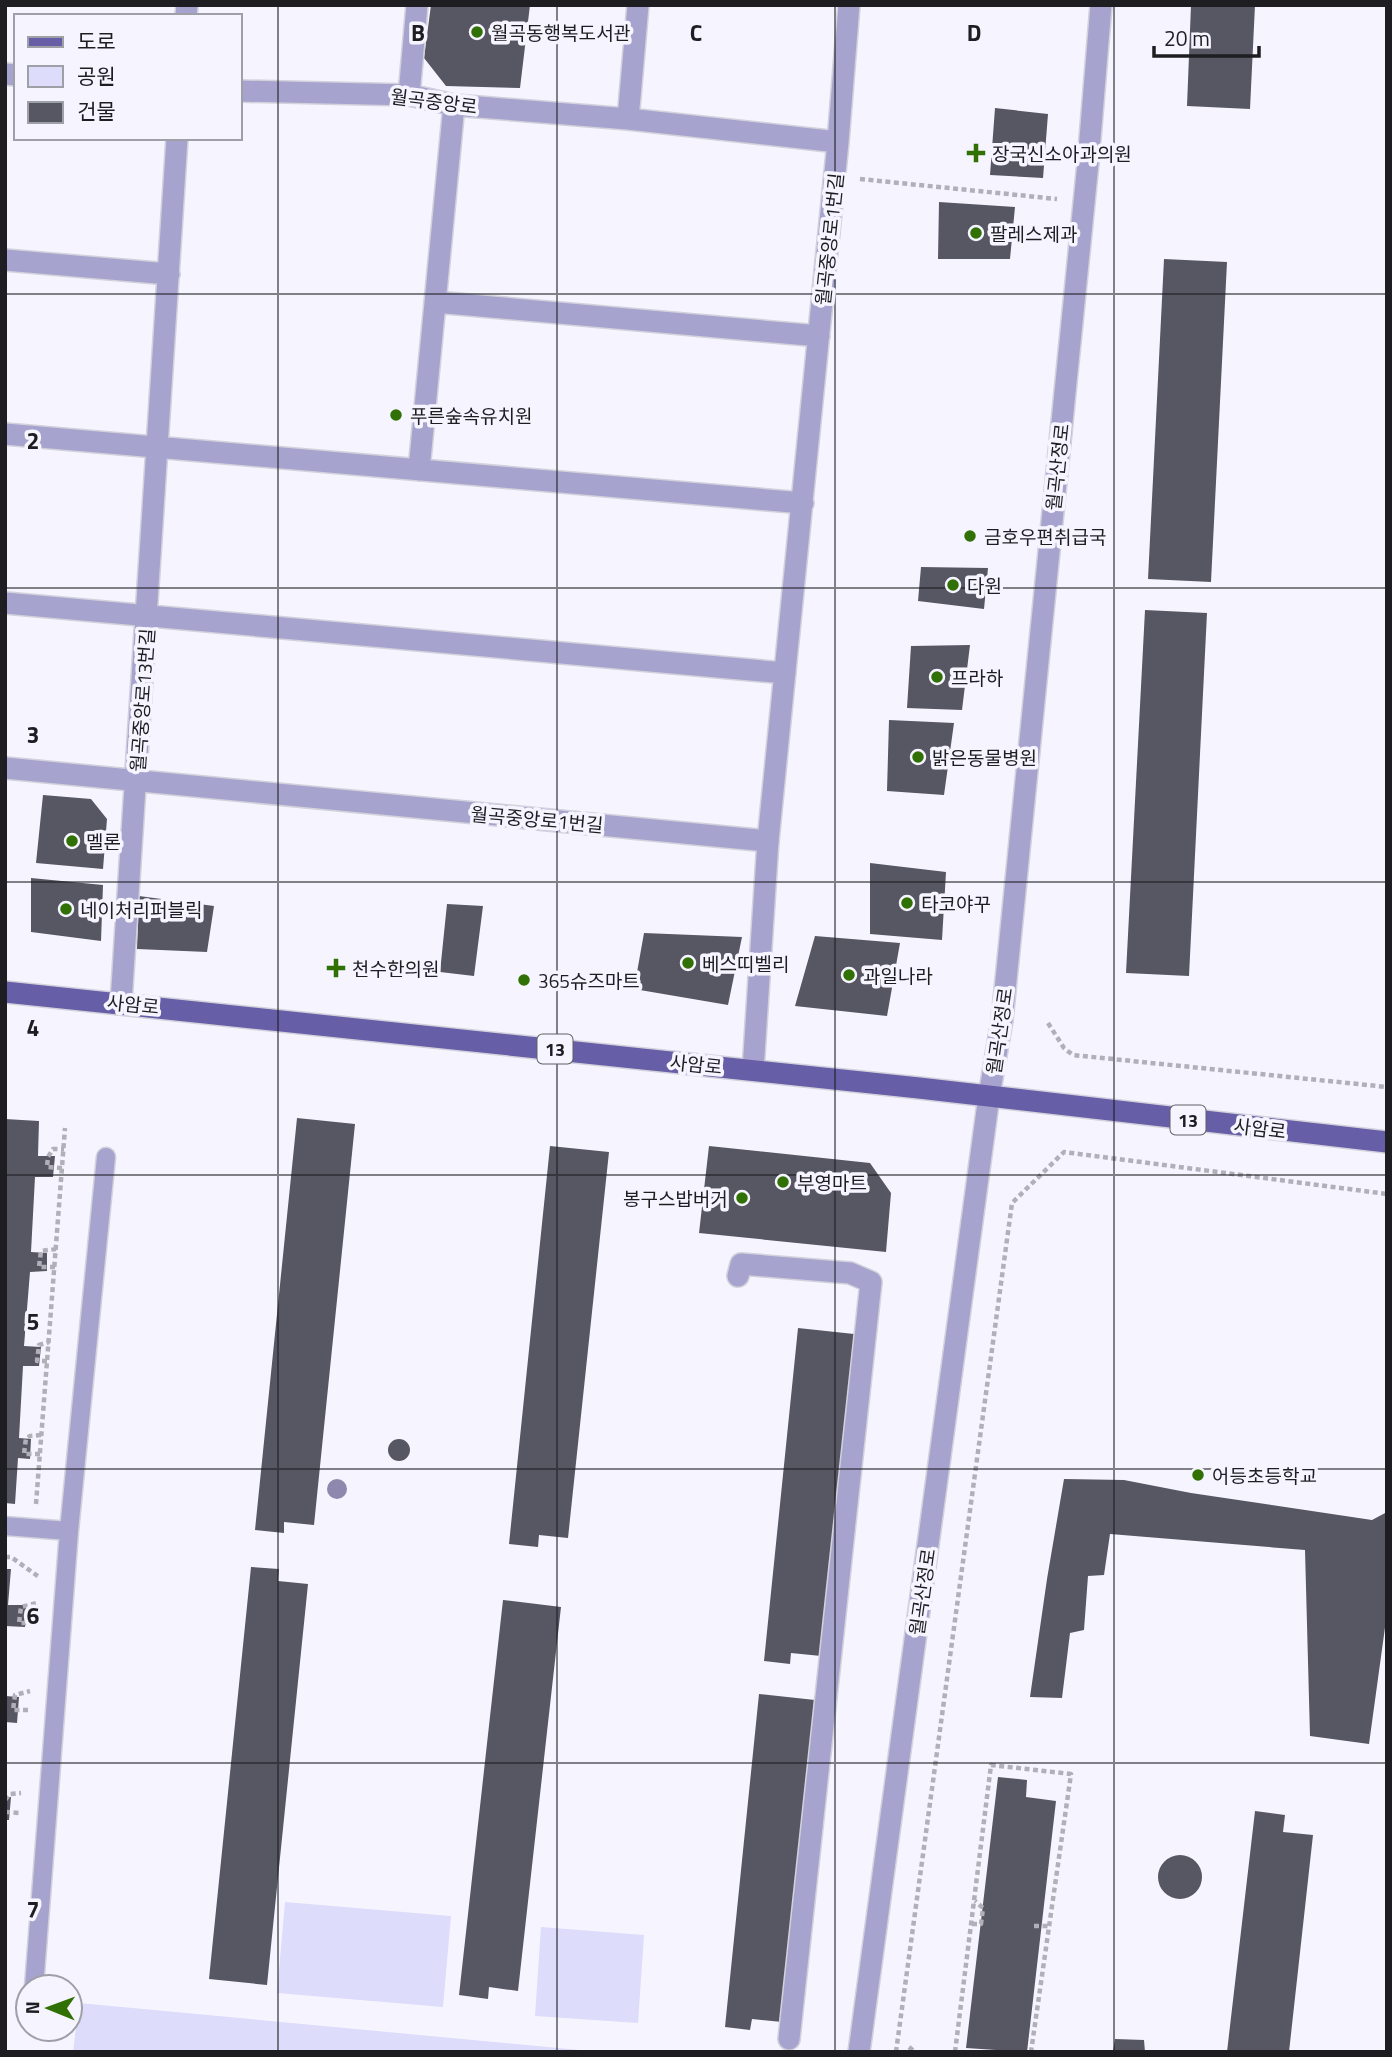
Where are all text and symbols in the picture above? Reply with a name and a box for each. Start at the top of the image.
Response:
legend [14,14,242,140]
scale bar [1154,14,1259,58]
text: B [411,15,425,50]
text: C [690,15,702,50]
text: D [967,15,981,50]
place label: 월곡동행복도서관 [491,18,631,47]
text: 20 m [1164,22,1210,54]
marker: 월곡동행복도서관 [469,24,485,40]
text: 도로 [77,25,116,57]
text: 공원 [77,60,116,92]
street label: 월곡중앙로 [389,81,479,121]
text: 건물 [77,95,116,127]
place label: 장국신소아과의원 [992,139,1132,168]
marker: 장국신소아과의원 [966,143,986,163]
street label: 월곡중앙로1번길 [808,171,850,307]
place label: 팔레스제과 [990,219,1077,248]
marker: 팔레스제과 [968,225,984,241]
place label: 푸른숲속유치원 [410,401,532,430]
marker: 푸른숲속유치원 [388,407,404,423]
street label: 월곡산정로 [1038,422,1076,512]
text: 2 [27,423,39,458]
place label: 금호우편취급국 [984,522,1106,551]
marker: 금호우편취급국 [962,528,978,544]
place label: 다원 [967,571,1002,600]
marker: 다원 [945,577,961,593]
street label: 월곡중앙로13번길 [123,627,161,773]
place label: 프라하 [951,663,1003,692]
marker: 프라하 [929,669,945,685]
text: 3 [27,717,39,752]
place label: 밝은동물병원 [932,743,1037,772]
marker: 밝은동물병원 [910,749,926,765]
street label: 월곡중앙로1번길 [469,799,605,839]
place label: 멜론 [86,827,121,856]
marker: 멜론 [64,833,80,849]
place label: 타코야꾸 [921,889,991,918]
place label: 네이처리퍼블릭 [80,895,202,924]
marker: 타코야꾸 [899,895,915,911]
marker: 네이처리퍼블릭 [58,901,74,917]
place label: 베스띠벨리 [702,949,789,978]
place label: 천수한의원 [352,954,439,983]
marker: 베스띠벨리 [680,955,696,971]
marker: 천수한의원 [326,958,346,978]
place label: 과일나라 [863,961,933,990]
place label: 365슈즈마트 [538,966,640,995]
marker: 과일나라 [841,967,857,983]
marker: 365슈즈마트 [516,972,532,988]
street label: 월곡산정로 [979,986,1019,1076]
street label: 사암로 [105,987,161,1021]
text: 4 [27,1010,39,1045]
road number: 13 [538,1034,572,1064]
street label: 사암로 [668,1047,724,1081]
road number: 13 [1170,1106,1206,1134]
street label: 사암로 [1232,1110,1288,1146]
place label: 부영마트 [797,1168,867,1197]
marker: 부영마트 [775,1174,791,1190]
place label: 봉구스밥버거 [623,1184,728,1213]
marker: 봉구스밥버거 [734,1190,750,1206]
text: 5 [27,1304,39,1339]
place label: 어등초등학교 [1212,1461,1317,1490]
marker: 어등초등학교 [1190,1467,1206,1483]
street label: 월곡산정로 [902,1547,942,1637]
text: 6 [27,1598,40,1633]
text: 7 [27,1892,39,1927]
north arrow [14,1973,84,2043]
text: N [17,2001,46,2015]

